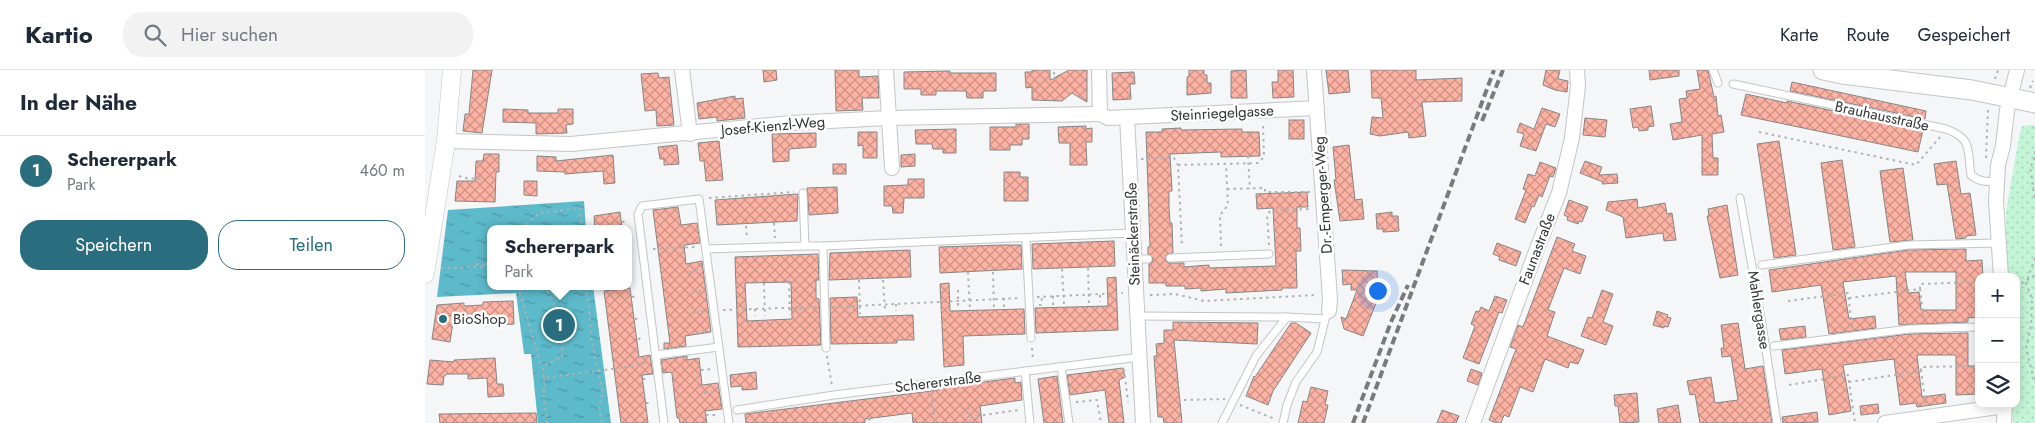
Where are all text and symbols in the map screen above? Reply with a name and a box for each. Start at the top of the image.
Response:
search box [123,12,473,57]
text: Kartio [25,17,93,52]
icon: search [141,21,169,49]
text: Hier suchen [181,21,278,48]
text: Karte [1780,22,1819,48]
text: Route [1847,22,1889,48]
text: Gespeichert [1917,22,2010,48]
text: In der Nähe [20,88,137,118]
street label: Brauhausstraße [1833,95,1931,137]
street label: Steinriegelgasse [1170,99,1274,127]
street label: Josef-Kienzl-Weg [718,110,826,142]
street label: Dr.-Emperger-Weg [1308,136,1338,254]
text: Schererpark [67,146,177,173]
text: 1 [32,159,40,182]
text: 460 m [360,159,405,182]
text: Park [67,173,96,196]
street label: Steinäckerstraße [1120,182,1146,286]
street label: Faunastraße [1513,210,1561,288]
button: Speichern [20,220,208,270]
button: Teilen [218,220,405,270]
popup [487,225,632,290]
text: Schererpark [505,233,614,260]
text: Park [505,260,533,283]
street label: Mahlergasse [1742,269,1776,351]
map controls [1975,273,2020,408]
button: + [1975,273,2020,318]
your location [1365,278,1391,304]
pin: 1 [543,306,575,344]
place label: BioShop [453,308,507,330]
marker: BioShop [437,313,449,325]
button: − [1975,318,2020,363]
button: layers [1975,363,2020,408]
street label: Schererstraße [893,366,983,398]

